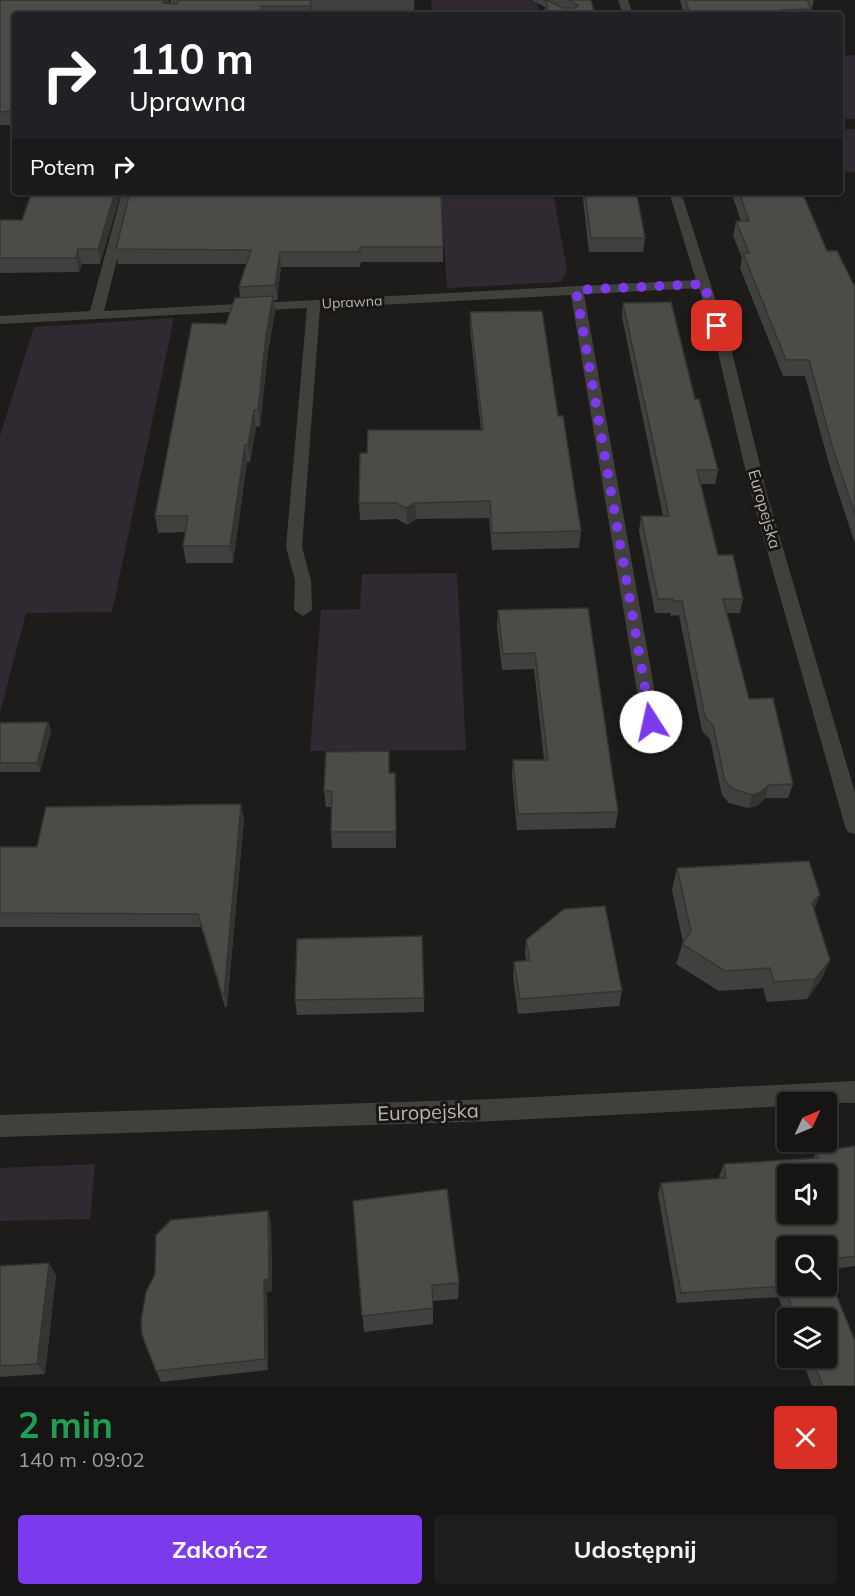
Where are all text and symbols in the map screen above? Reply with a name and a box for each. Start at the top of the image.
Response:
text: 110 m [129,32,254,85]
icon: right [30,36,108,114]
text: Uprawna [129,84,246,118]
icon: right [107,150,140,183]
text: Potem [30,153,95,181]
street label: Uprawna [321,291,383,313]
pin [691,300,742,351]
icon: arrive [700,309,733,342]
street label: Europejska [744,467,786,551]
position arrow [619,690,683,754]
north arrow [777,1092,837,1152]
map controls [777,1092,837,1368]
street label: Europejska [377,1097,479,1126]
button: sound [777,1164,837,1224]
button: search [777,1236,837,1296]
button: layers [777,1308,837,1368]
text: 2 min [18,1402,113,1447]
button: close [774,1406,837,1469]
text: 140 m · 09:02 [18,1447,144,1472]
button: Zakończ [18,1515,422,1584]
button: Udostępnij [434,1515,837,1584]

